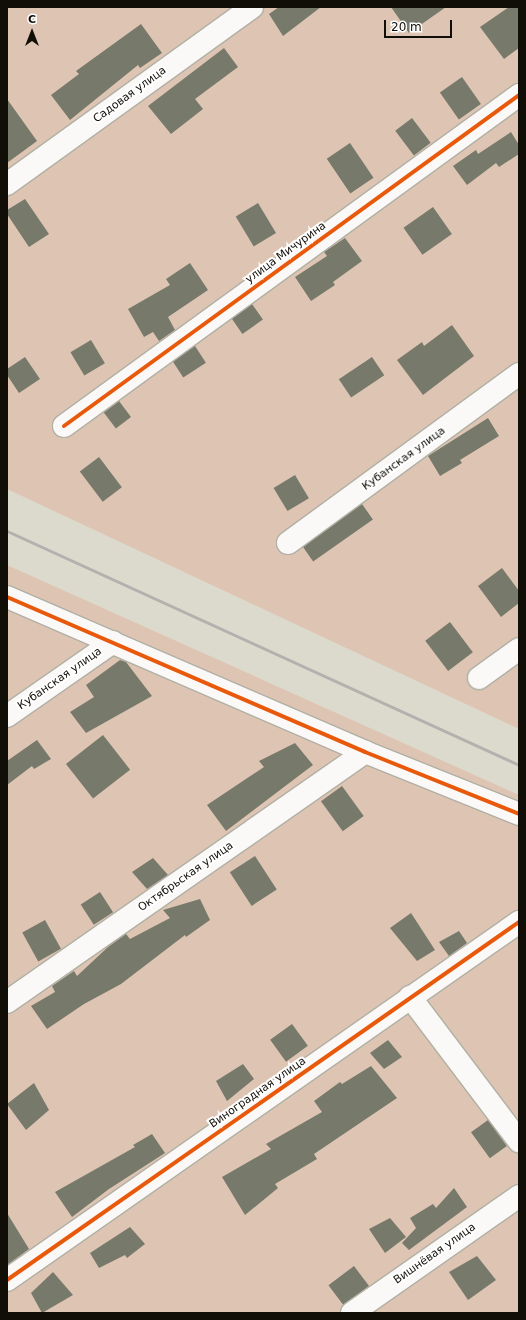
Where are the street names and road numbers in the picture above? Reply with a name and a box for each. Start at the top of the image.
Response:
street label: Садовая улица [91,64,169,126]
street label: улица Мичурина [243,219,329,287]
street label: Кубанская улица [360,424,448,494]
street label: Кубанская улица [15,645,105,713]
street label: Октябрьская улица [136,839,236,915]
street label: Виноградная улица [207,1055,309,1131]
street label: Вишнёвая улица [391,1221,479,1287]

